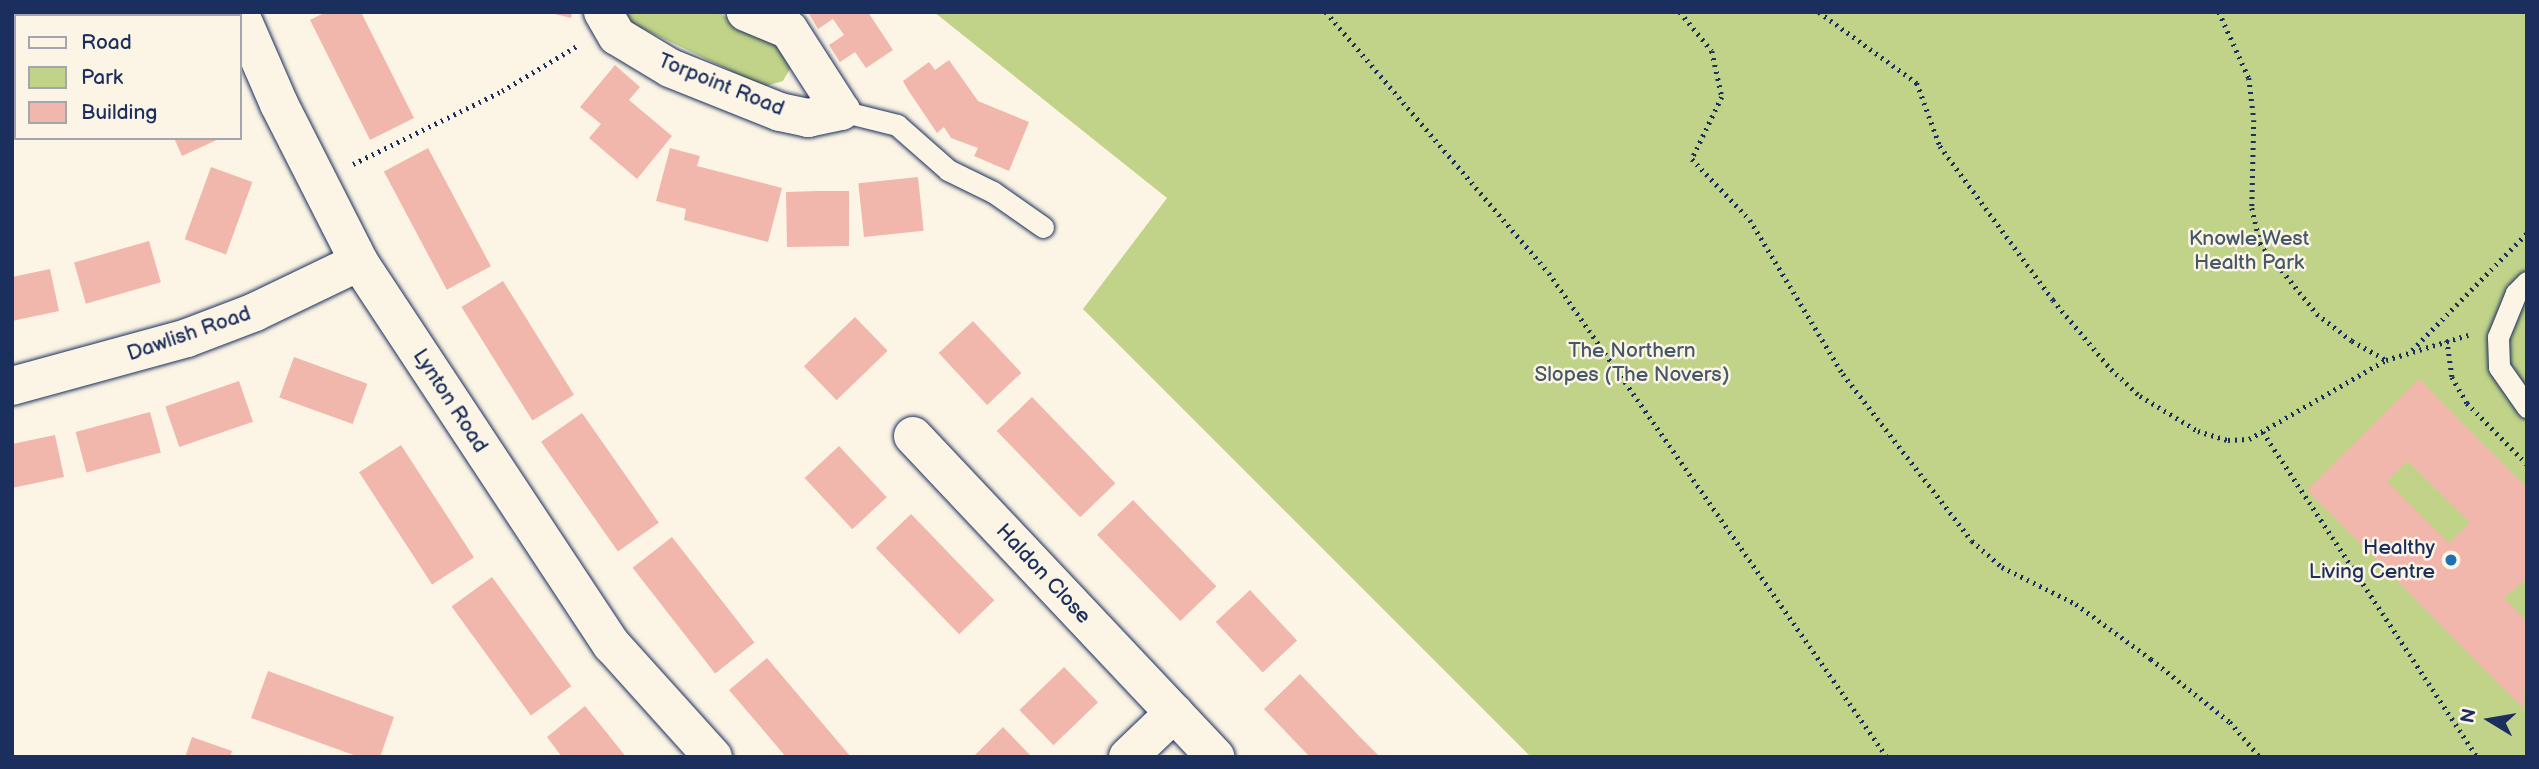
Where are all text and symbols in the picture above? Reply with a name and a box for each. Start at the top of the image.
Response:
legend [14,14,242,140]
text: Road [81,30,132,55]
street label: Torpoint Road [654,48,788,122]
text: Park [81,65,123,90]
text: Building [81,100,157,125]
park label: Knowle West Health Park [2188,226,2310,276]
street label: Dawlish Road [124,301,254,367]
park label: The Northern Slopes (The Novers) [1535,338,1729,388]
street label: Lynton Road [407,344,493,458]
street label: Haldon Close [990,519,1096,629]
place label: Healthy Living Centre [2309,535,2435,585]
marker: Healthy Living Centre [2441,550,2461,570]
north arrow [2455,685,2525,755]
text: N [2456,707,2482,725]

